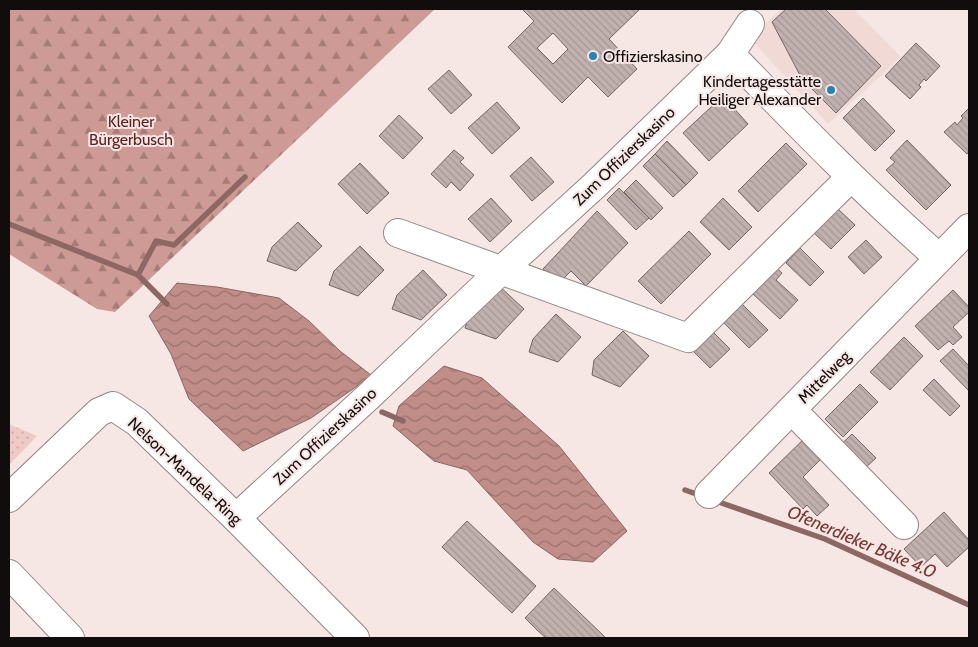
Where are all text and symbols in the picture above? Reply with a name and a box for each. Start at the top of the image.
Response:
place label: Offizierskasino [603,47,703,66]
marker: Offizierskasino [587,50,599,62]
place label: Kindertagesstätte Heiliger Alexander [699,72,822,109]
marker: Kindertagesstätte Heiliger Alexander [825,84,837,96]
street label: Zum Offizierskasino [569,103,679,209]
park label: Kleiner Bürgerbusch [89,112,173,149]
street label: Mittelweg [794,346,855,407]
street label: Zum Offizierskasino [270,383,381,489]
street label: Nelson-Mandela-Ring [124,413,247,529]
water label: Ofenerdieker Bäke 4.0 [784,501,940,583]

